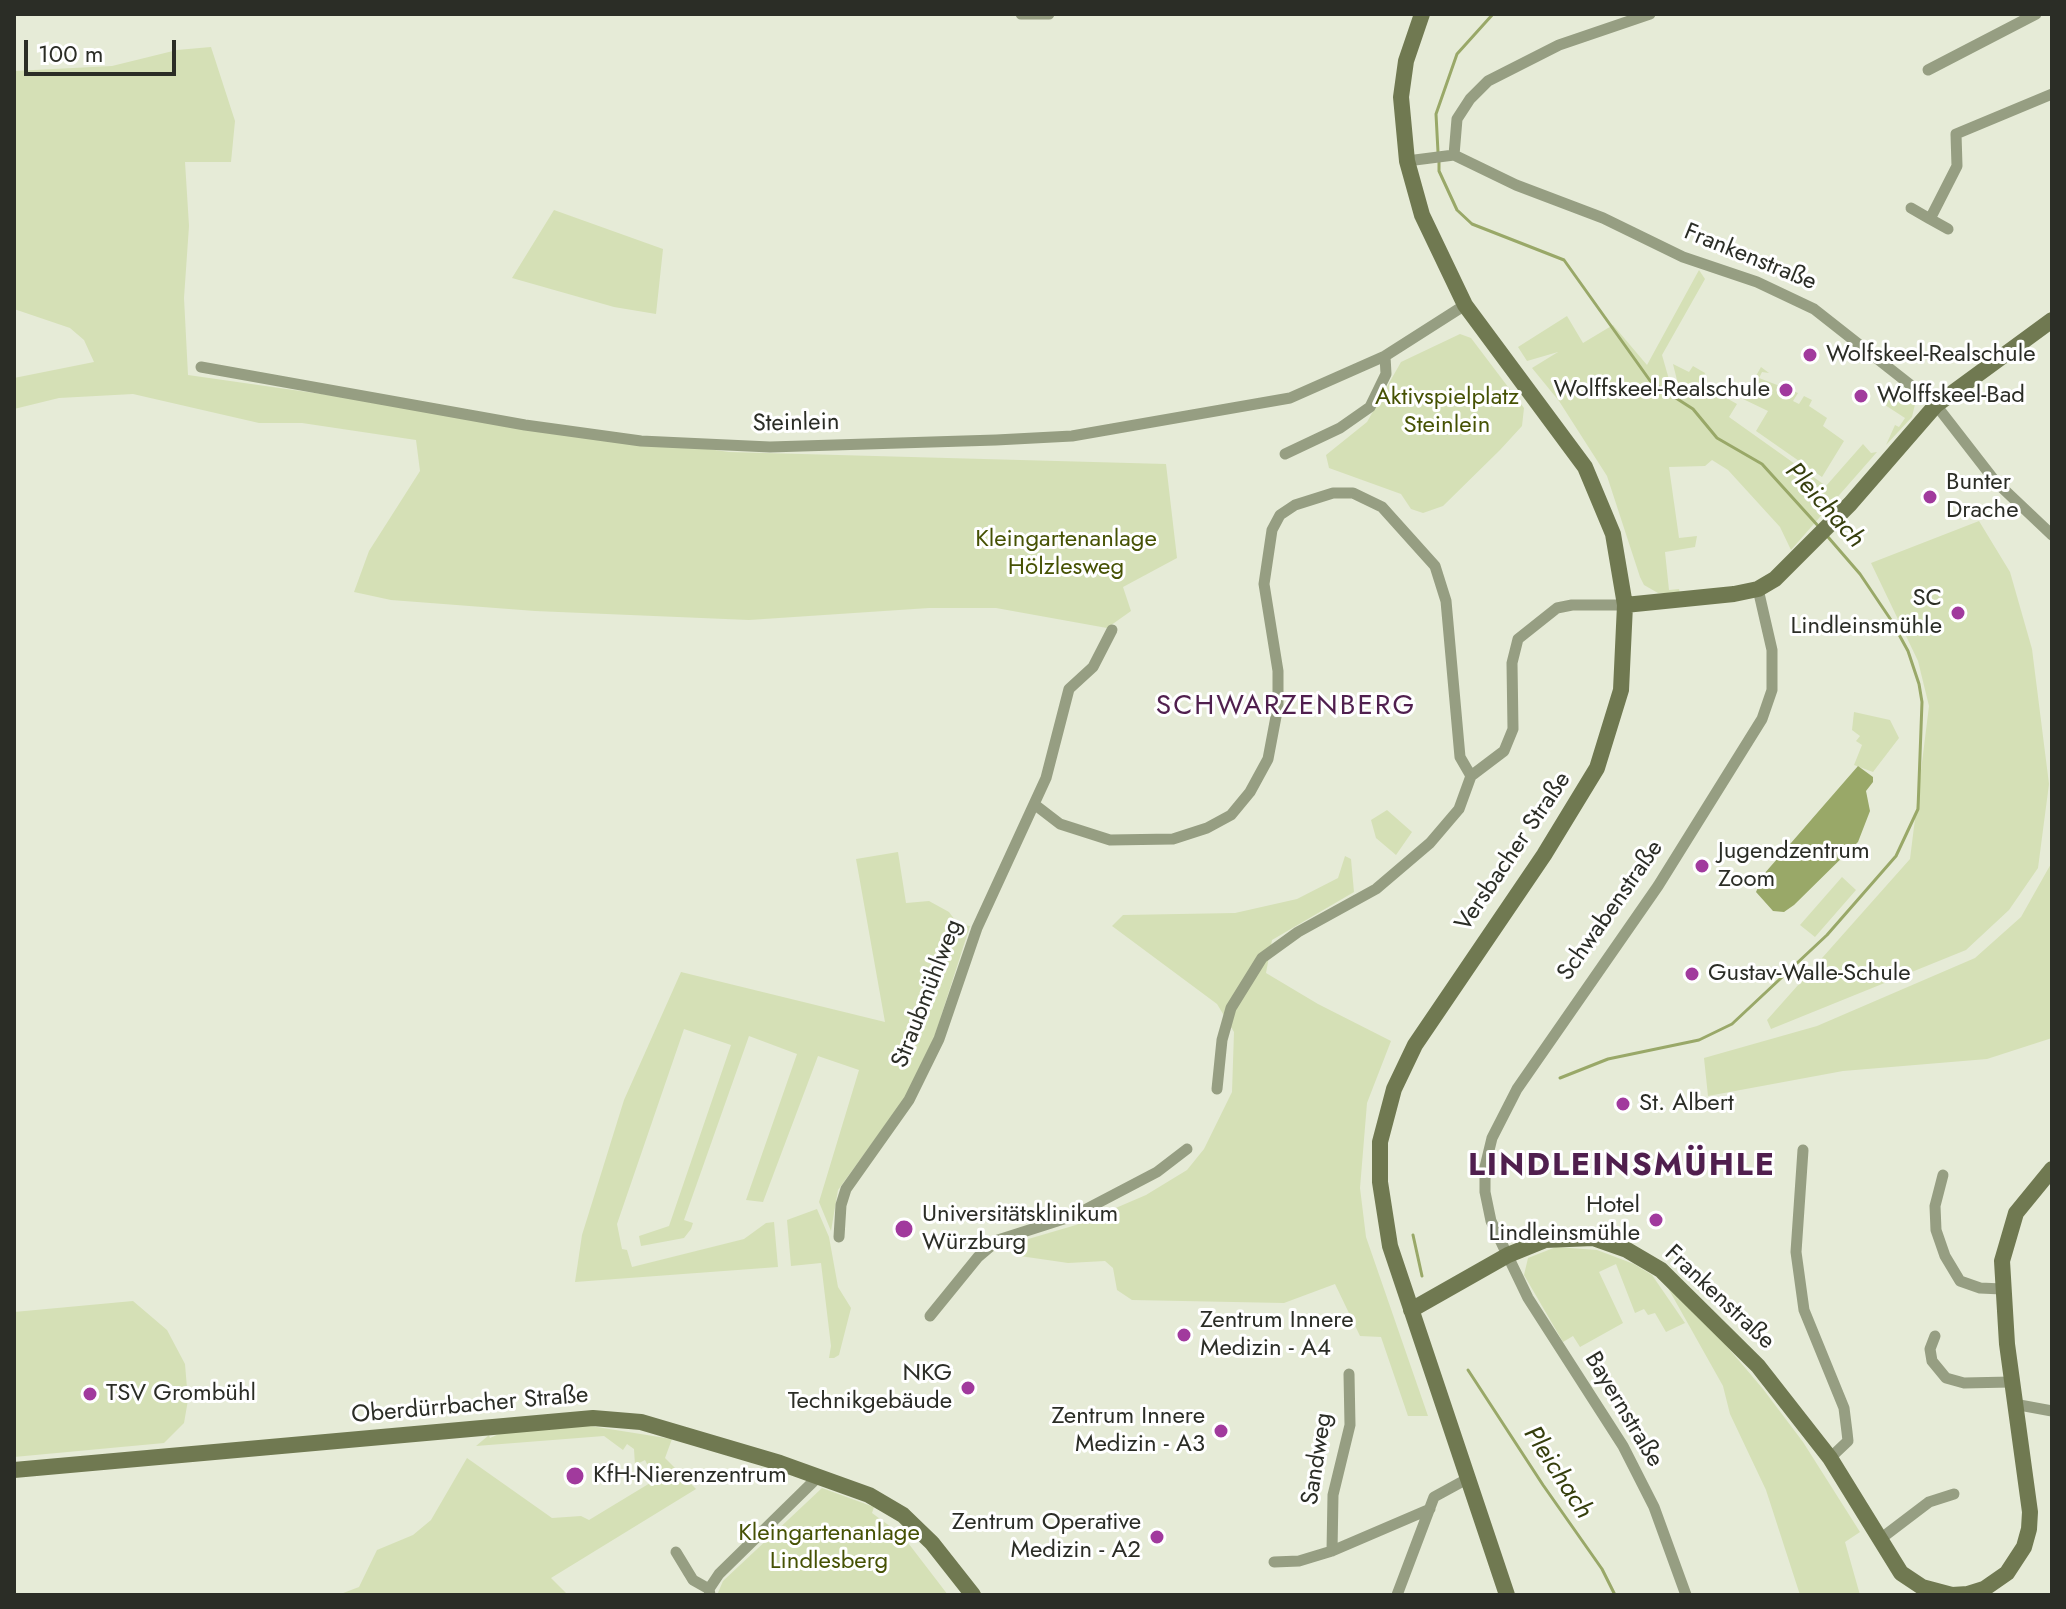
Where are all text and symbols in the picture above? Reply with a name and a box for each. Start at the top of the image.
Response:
scale bar [28,24,180,74]
text: 100 m [38,36,104,71]
street label: Frankenstraße [1680,218,1820,298]
place label: Wolfskeel-Realschule [1826,341,2036,369]
marker: Wolfskeel-Realschule [1801,346,1819,364]
place label: Wolffskeel-Realschule [1554,376,1770,404]
marker: Wolffskeel-Realschule [1777,381,1795,399]
place label: Wolffskeel-Bad [1877,382,2025,410]
park label: Aktivspielplatz Steinlein [1375,384,1519,440]
marker: Wolffskeel-Bad [1852,387,1870,405]
street label: Steinlein [752,409,840,439]
water label: Pleichach [1778,457,1870,555]
place label: Bunter Drache [1946,469,2019,525]
marker: Bunter Drache [1921,488,1939,506]
park label: Kleingartenanlage Hölzlesweg [975,526,1157,582]
place label: SC Lindleinsmühle [1790,585,1942,641]
marker: SC Lindleinsmühle [1949,604,1967,622]
district label: SCHWARZENBERG [1156,690,1416,724]
street label: Versbacher Straße [1450,767,1578,937]
street label: Schwabenstraße [1552,835,1670,987]
place label: Jugendzentrum Zoom [1718,838,1870,894]
marker: Jugendzentrum Zoom [1693,857,1711,875]
street label: Straubmühlweg [887,916,969,1072]
place label: Gustav-Walle-Schule [1708,960,1911,988]
marker: Gustav-Walle-Schule [1683,965,1701,983]
place label: St. Albert [1639,1090,1734,1118]
marker: St. Albert [1614,1095,1632,1113]
district label: LINDLEINSMÜHLE [1468,1148,1776,1186]
place label: Hotel Lindleinsmühle [1488,1192,1640,1248]
place label: Universitätsklinikum Würzburg [922,1201,1118,1257]
marker: Hotel Lindleinsmühle [1647,1211,1665,1229]
marker: Universitätsklinikum Würzburg [893,1218,915,1240]
street label: Frankenstraße [1658,1240,1780,1356]
place label: Zentrum Innere Medizin - A4 [1200,1307,1354,1363]
marker: Zentrum Innere Medizin - A4 [1175,1326,1193,1344]
street label: Bayernstraße [1577,1347,1669,1473]
place label: NKG Technikgebäude [788,1360,952,1416]
marker: NKG Technikgebäude [959,1379,977,1397]
place label: TSV Grombühl [106,1380,256,1408]
street label: Oberdürrbacher Straße [350,1381,590,1431]
marker: TSV Grombühl [81,1385,99,1403]
place label: Zentrum Innere Medizin - A3 [1051,1403,1205,1459]
street label: Sandweg [1297,1411,1339,1507]
water label: Pleichach [1516,1421,1598,1525]
marker: Zentrum Innere Medizin - A3 [1212,1422,1230,1440]
place label: KfH-Nierenzentrum [593,1462,787,1490]
marker: KfH-Nierenzentrum [564,1465,586,1487]
place label: Zentrum Operative Medizin - A2 [952,1509,1141,1565]
park label: Kleingartenanlage Lindlesberg [738,1520,920,1576]
marker: Zentrum Operative Medizin - A2 [1148,1528,1166,1546]

